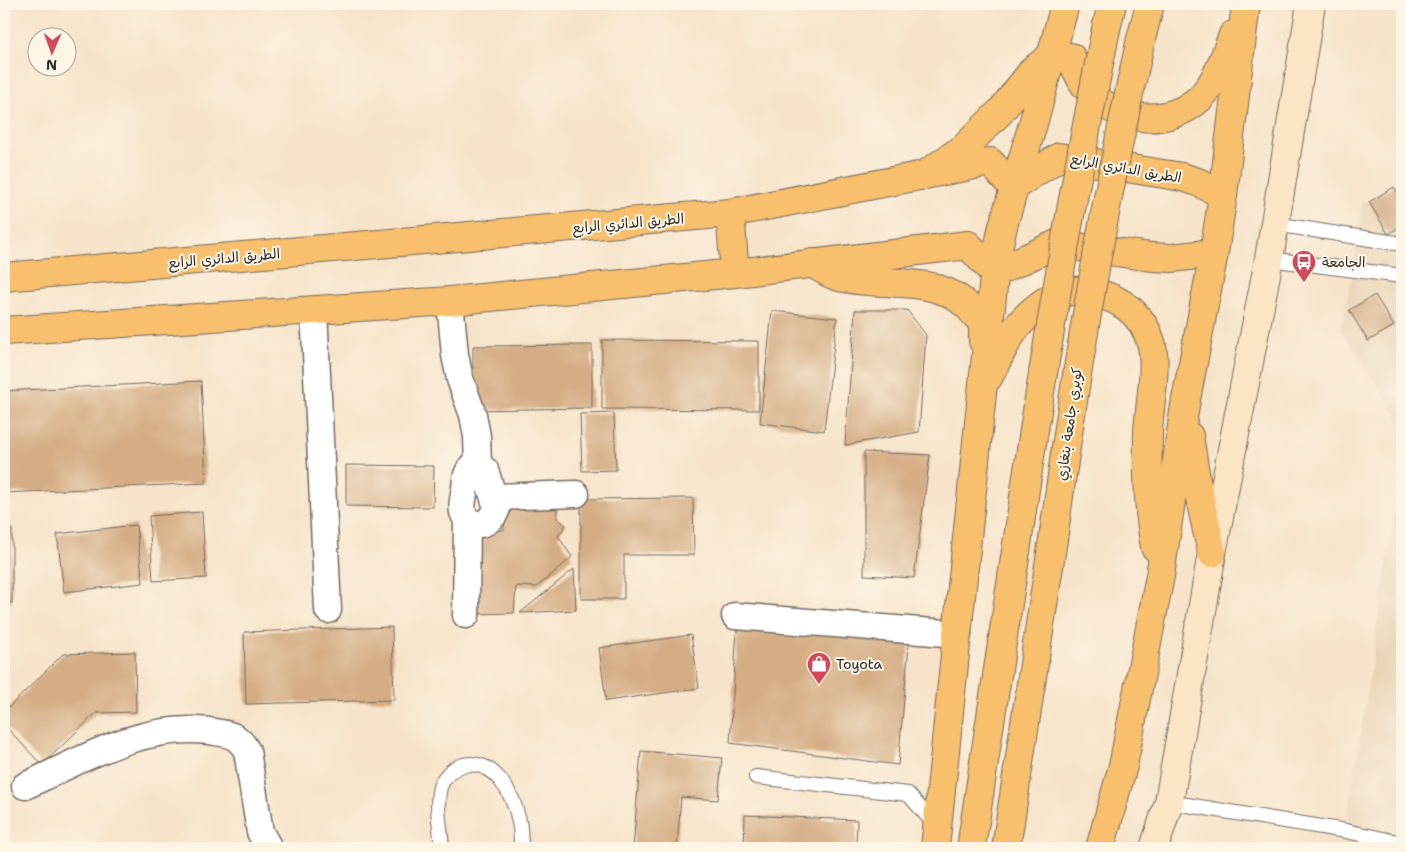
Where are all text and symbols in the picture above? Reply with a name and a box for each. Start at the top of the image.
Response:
north arrow [28,28,78,78]
text: N [46,56,57,74]
street label: الطريق الدائري الرابع [1069,149,1183,189]
street label: الطريق الدائري الرابع [571,209,685,239]
street label: الطريق الدائري الرابع [167,244,281,274]
bus stop icon: الجامعة [1291,249,1317,283]
place label: الجامعة [1322,253,1365,271]
street label: كوبري جامعة بنغازي [1052,366,1088,482]
shop icon: Toyota [806,651,832,685]
place label: Toyota [836,655,882,673]

